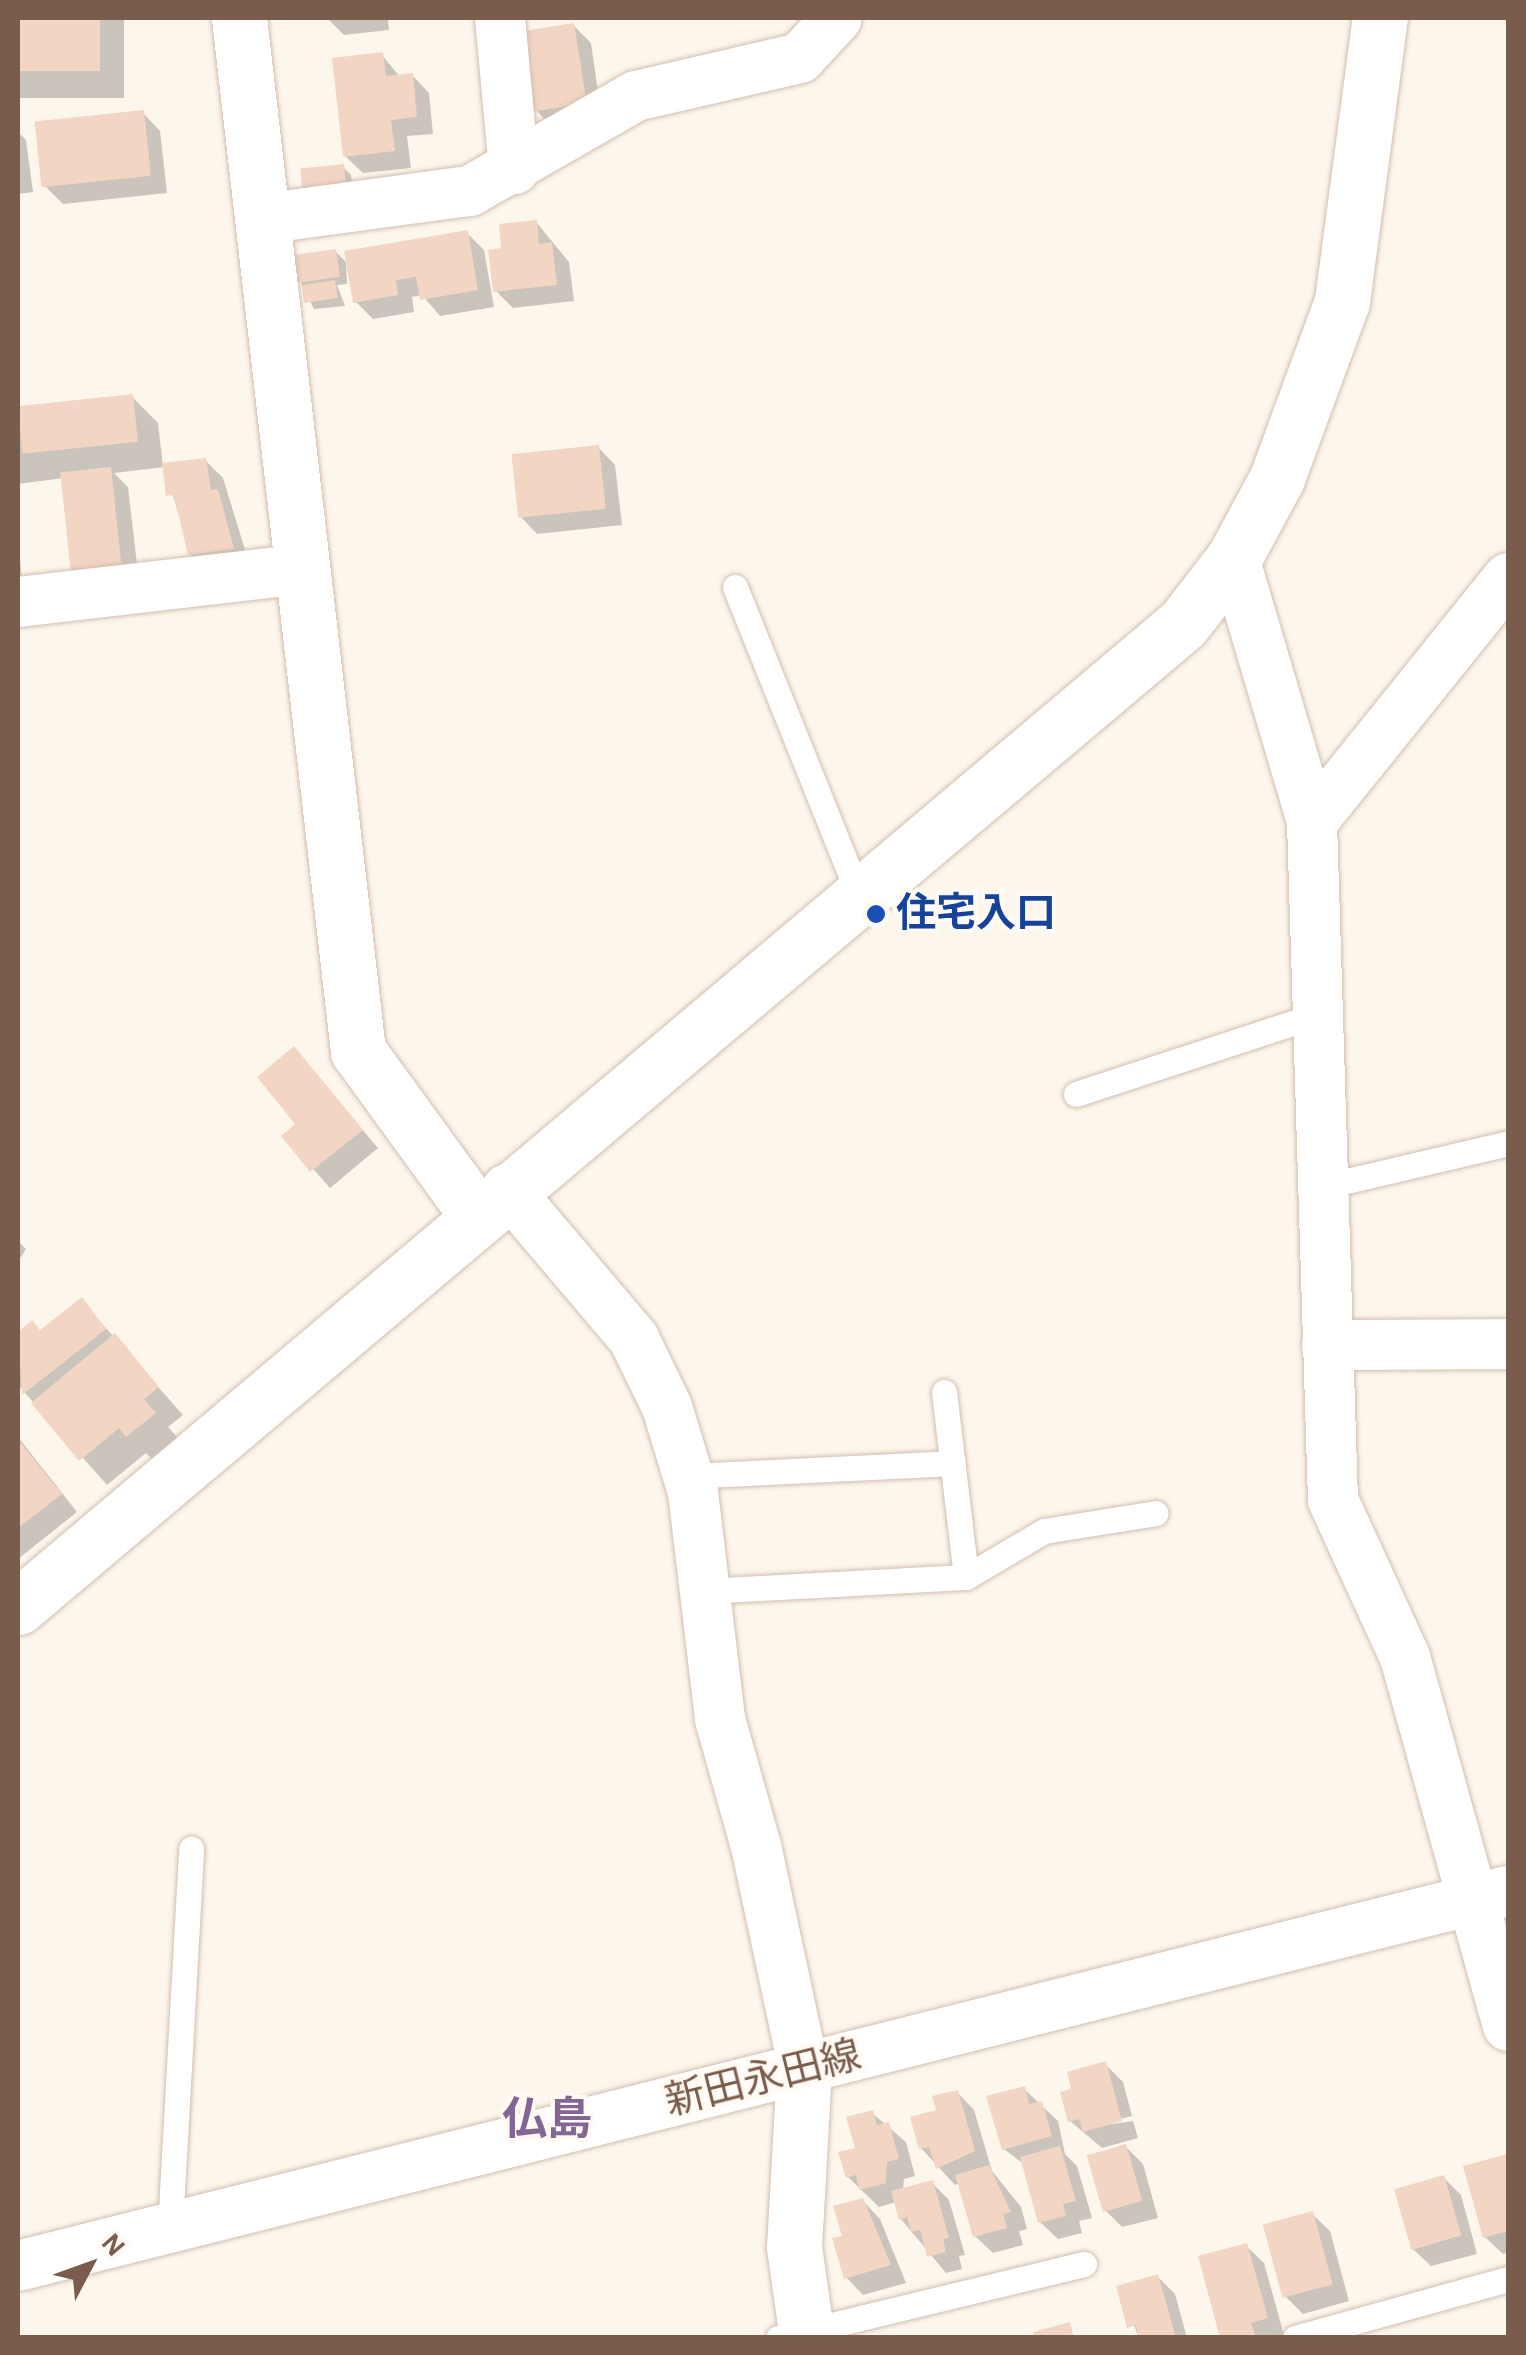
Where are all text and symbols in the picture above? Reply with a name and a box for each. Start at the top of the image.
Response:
place label: 住宅入口 [896,890,1056,938]
marker: 住宅入口 [865,903,887,925]
street label: 新田永田線 [660,2032,866,2126]
district label: 仏島 [502,2094,592,2148]
north arrow [40,2215,140,2315]
text: N [96,2229,130,2262]

